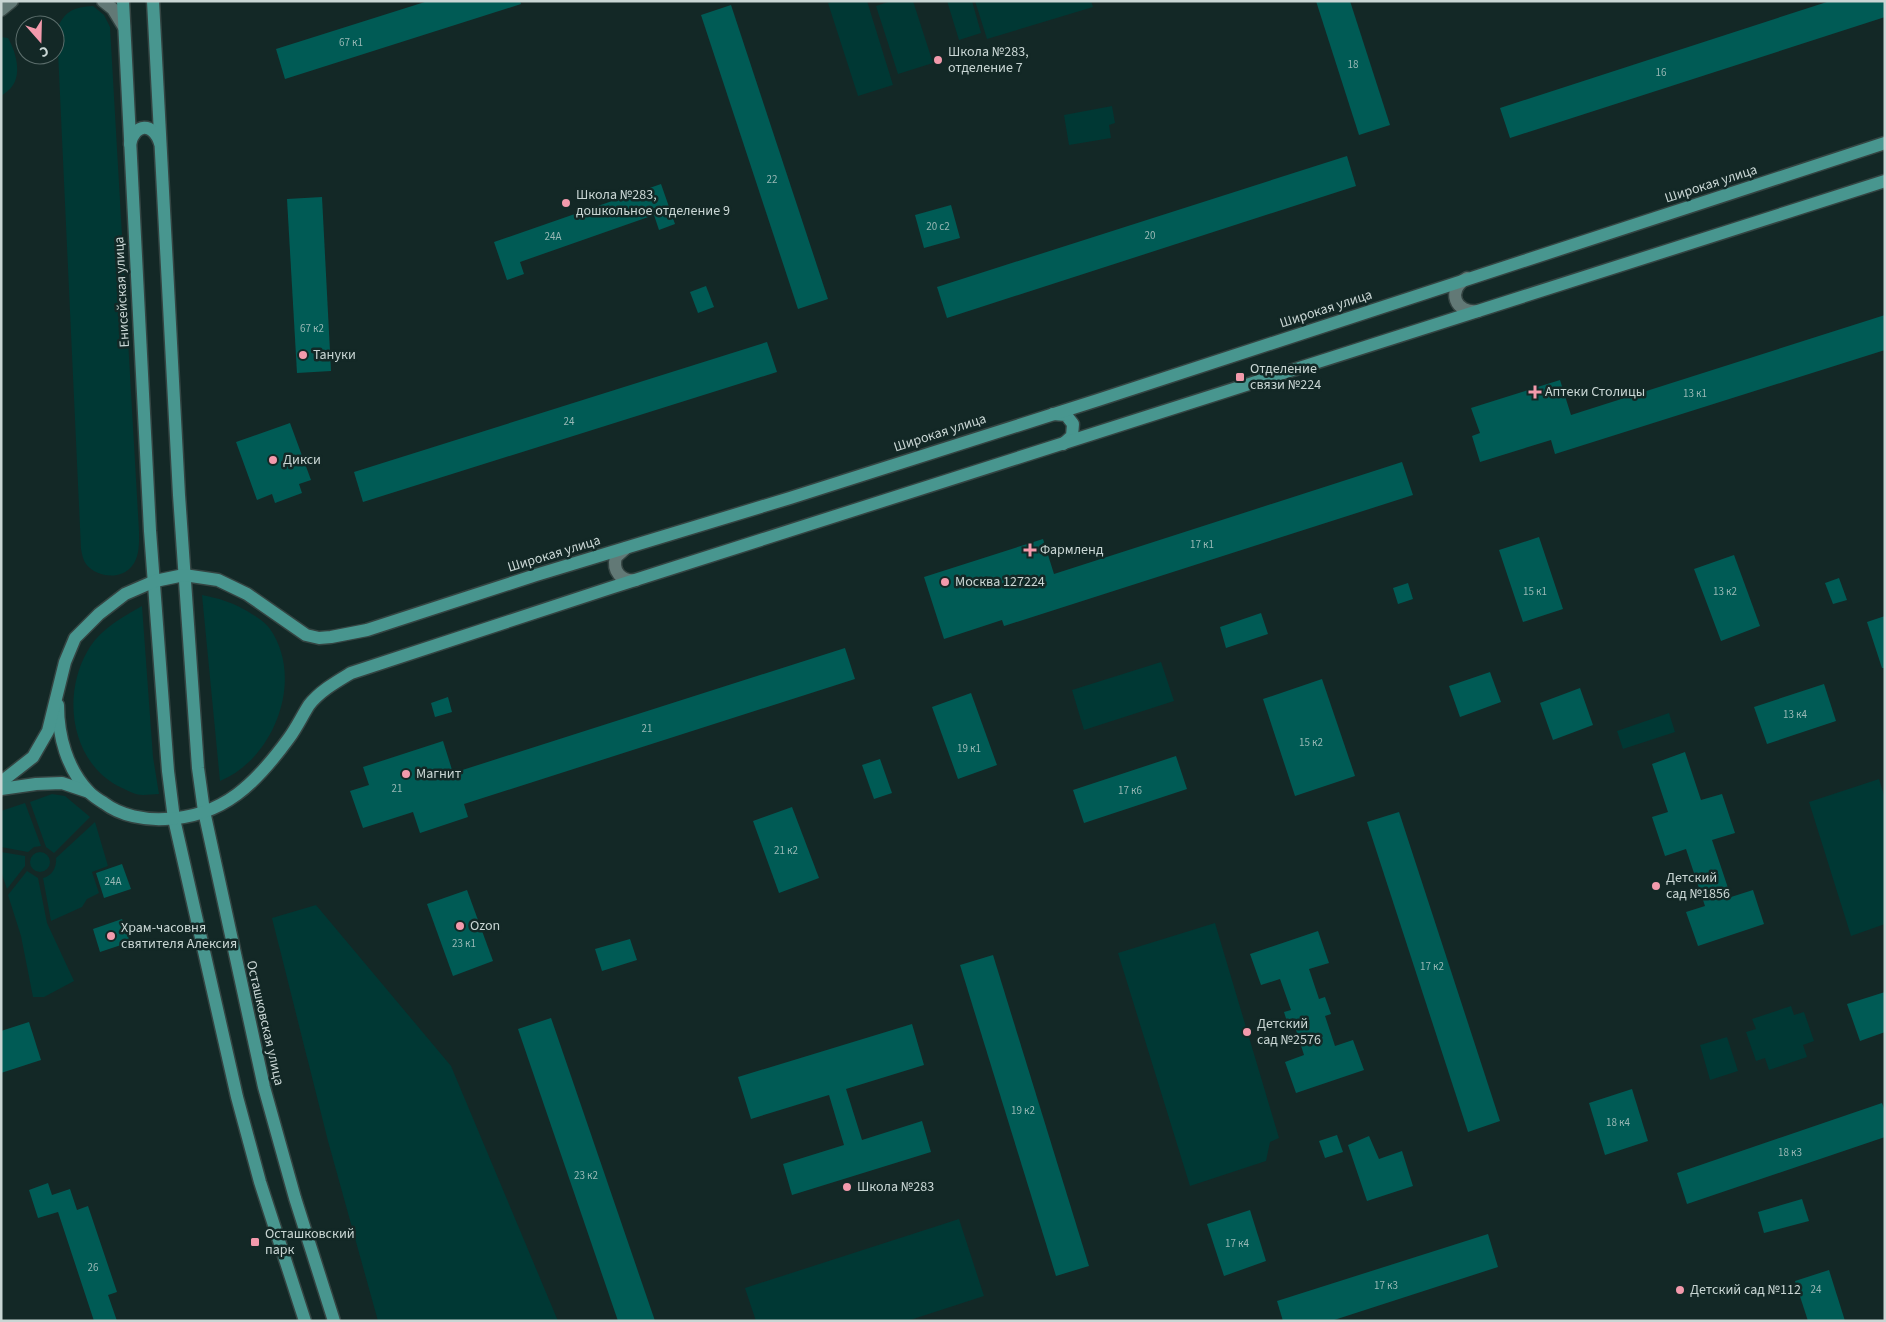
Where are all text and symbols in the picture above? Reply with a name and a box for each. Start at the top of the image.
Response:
north arrow [15,15,65,65]
house number: 67 к1 [339,35,363,50]
text: С [37,40,51,62]
place label: Школа №283, отделение 7 [948,42,1029,78]
marker: Школа №283, отделение 7 [932,54,944,66]
house number: 18 [1348,57,1359,72]
house number: 16 [1656,65,1667,80]
street label: Широкая улица [1662,160,1760,208]
house number: 22 [767,172,777,187]
place label: Школа №283, дошкольное отделение 9 [576,185,730,221]
marker: Школа №283, дошкольное отделение 9 [560,197,572,209]
house number: 20 с2 [926,219,950,234]
house number: 20 [1145,228,1155,243]
house number: 24А [545,229,561,244]
street label: Енисейская улица [109,236,135,348]
street label: Широкая улица [1277,285,1375,333]
house number: 67 к2 [300,321,324,336]
place label: Тануки [313,345,356,365]
marker: Тануки [297,349,309,361]
place label: Отделение связи №224 [1250,359,1321,395]
marker: Отделение связи №224 [1234,371,1246,383]
place label: Аптеки Столицы [1545,382,1645,402]
marker: Аптеки Столицы [1529,386,1541,398]
house number: 13 к1 [1683,386,1707,401]
street label: Широкая улица [891,409,989,457]
house number: 24 [564,414,575,429]
place label: Дикси [283,450,321,470]
marker: Дикси [267,454,279,466]
street label: Широкая улица [505,530,603,578]
house number: 17 к1 [1190,537,1214,552]
place label: Фармленд [1040,540,1104,560]
marker: Фармленд [1024,544,1036,556]
place label: Москва 127224 [955,572,1045,592]
marker: Москва 127224 [939,576,951,588]
house number: 15 к1 [1523,584,1547,599]
house number: 13 к2 [1713,584,1737,599]
house number: 13 к4 [1783,707,1808,722]
house number: 21 [642,721,652,736]
house number: 15 к2 [1299,735,1323,750]
house number: 19 к1 [957,741,981,756]
place label: Магнит [416,764,462,784]
marker: Магнит [400,768,412,780]
house number: 21 [392,781,402,796]
house number: 17 к6 [1118,783,1143,798]
house number: 21 к2 [774,843,798,858]
place label: Детский сад №1856 [1666,868,1730,904]
house number: 24А [105,874,121,889]
marker: Детский сад №1856 [1650,880,1662,892]
place label: Ozon [470,916,500,936]
place label: Храм-часовня святителя Алексия [121,918,237,954]
marker: Ozon [454,920,466,932]
marker: Храм-часовня святителя Алексия [105,930,117,942]
house number: 23 к1 [452,936,476,951]
street label: Осташковская улица [241,959,289,1087]
house number: 17 к2 [1420,959,1444,974]
place label: Детский сад №2576 [1257,1014,1321,1050]
marker: Детский сад №2576 [1241,1026,1253,1038]
house number: 19 к2 [1011,1103,1035,1118]
house number: 18 к4 [1606,1115,1631,1130]
house number: 18 к3 [1778,1145,1802,1160]
house number: 23 к2 [574,1168,598,1183]
place label: Школа №283 [857,1177,934,1197]
marker: Школа №283 [841,1181,853,1193]
place label: Осташковский парк [265,1224,355,1260]
marker: Осташковский парк [249,1236,261,1248]
house number: 17 к4 [1225,1236,1250,1251]
house number: 26 [88,1260,99,1275]
house number: 17 к3 [1374,1278,1398,1293]
place label: Детский сад №112 [1690,1280,1801,1300]
house number: 24 [1811,1282,1822,1297]
marker: Детский сад №112 [1674,1284,1686,1296]

